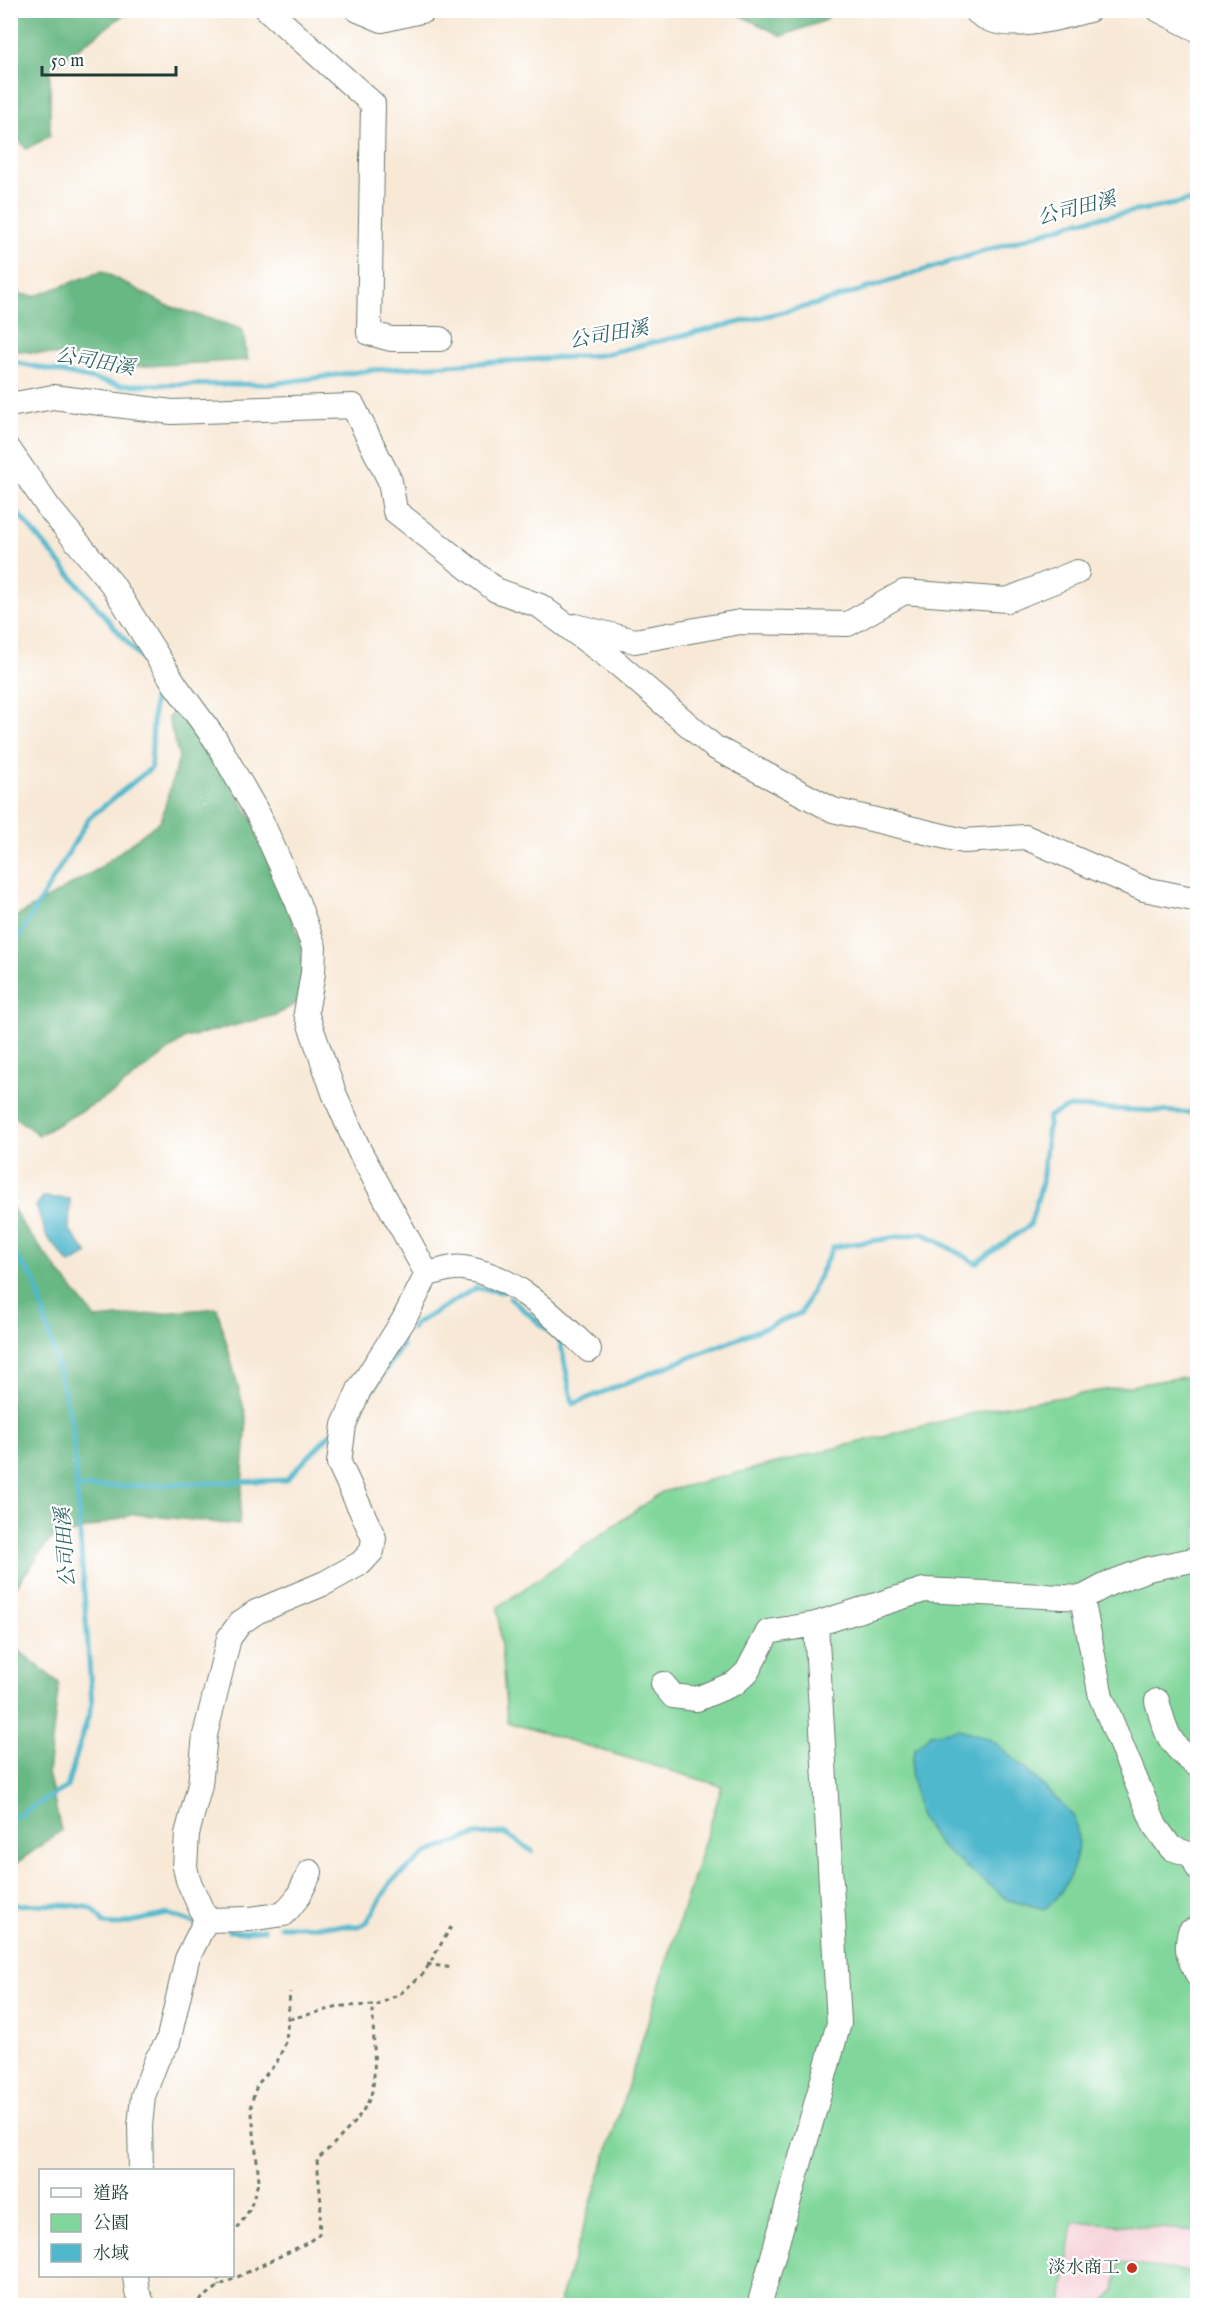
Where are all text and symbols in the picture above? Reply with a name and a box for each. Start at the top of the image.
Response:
scale bar [42,39,176,77]
text: 50 m [51,50,84,73]
water label: 公司田溪 [1035,187,1121,231]
water label: 公司田溪 [567,315,653,354]
water label: 公司田溪 [53,343,139,382]
water label: 公司田溪 [51,1504,81,1588]
legend [39,2169,234,2277]
text: 道路 [93,2183,129,2206]
text: 公園 [93,2213,129,2236]
text: 水域 [93,2243,129,2266]
place label: 淡水商工 [1048,2257,1120,2280]
marker: 淡水商工 [1125,2261,1139,2275]

